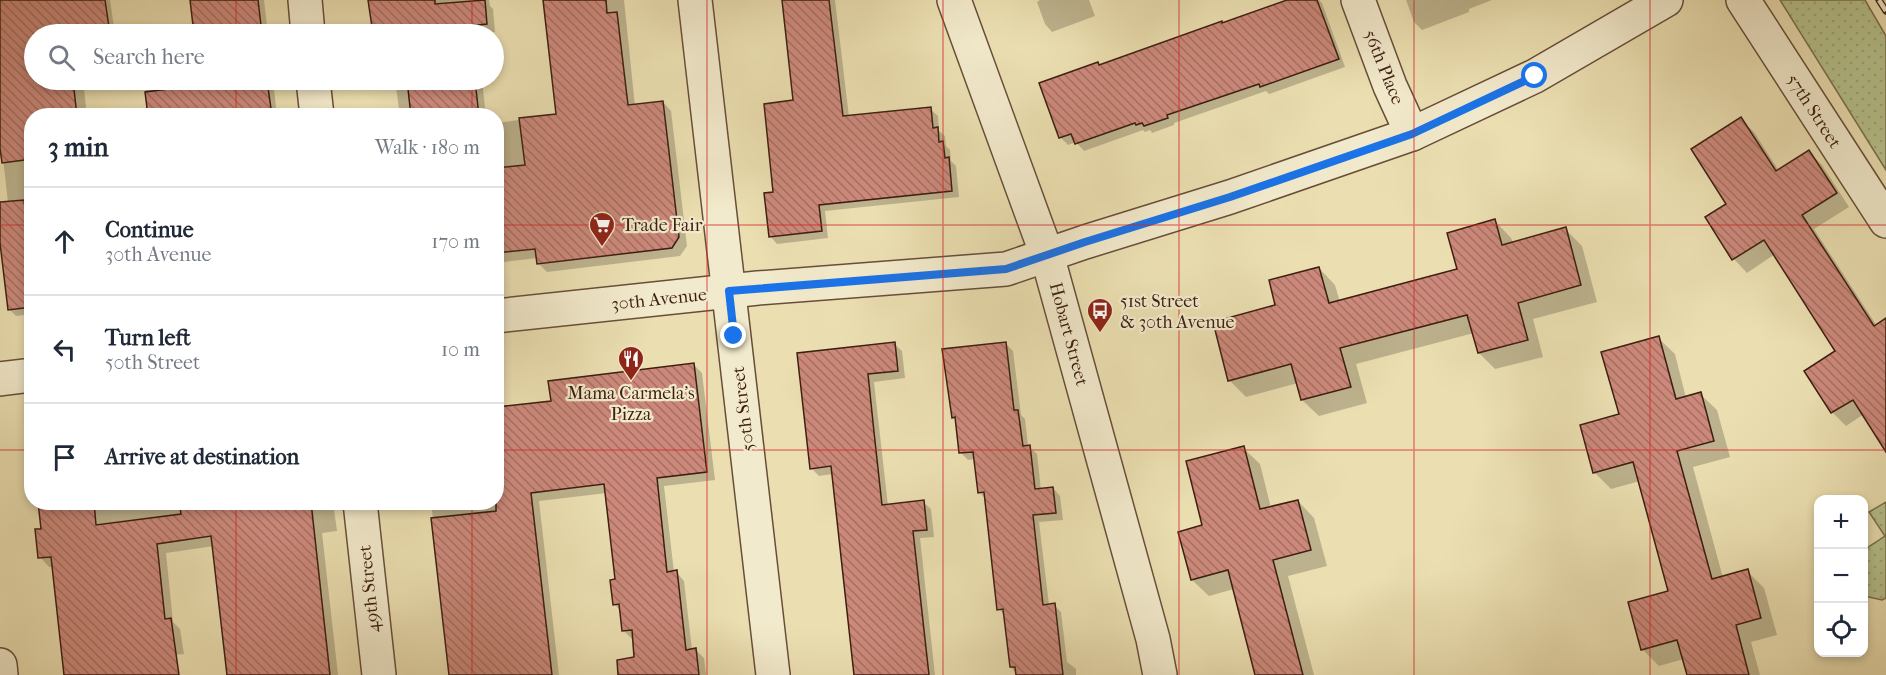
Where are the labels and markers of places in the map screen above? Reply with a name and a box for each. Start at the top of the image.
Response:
supermarket icon: Trade Fair [587,210,617,248]
place label: Trade Fair [622,215,703,236]
place label: 51st Street & 30th Avenue [1120,291,1235,333]
bus stop icon: 51st Street & 30th Avenue [1085,296,1115,334]
restaurant icon: Mama Carmela's Pizza [616,344,646,382]
place label: Mama Carmela's Pizza [567,383,695,425]

